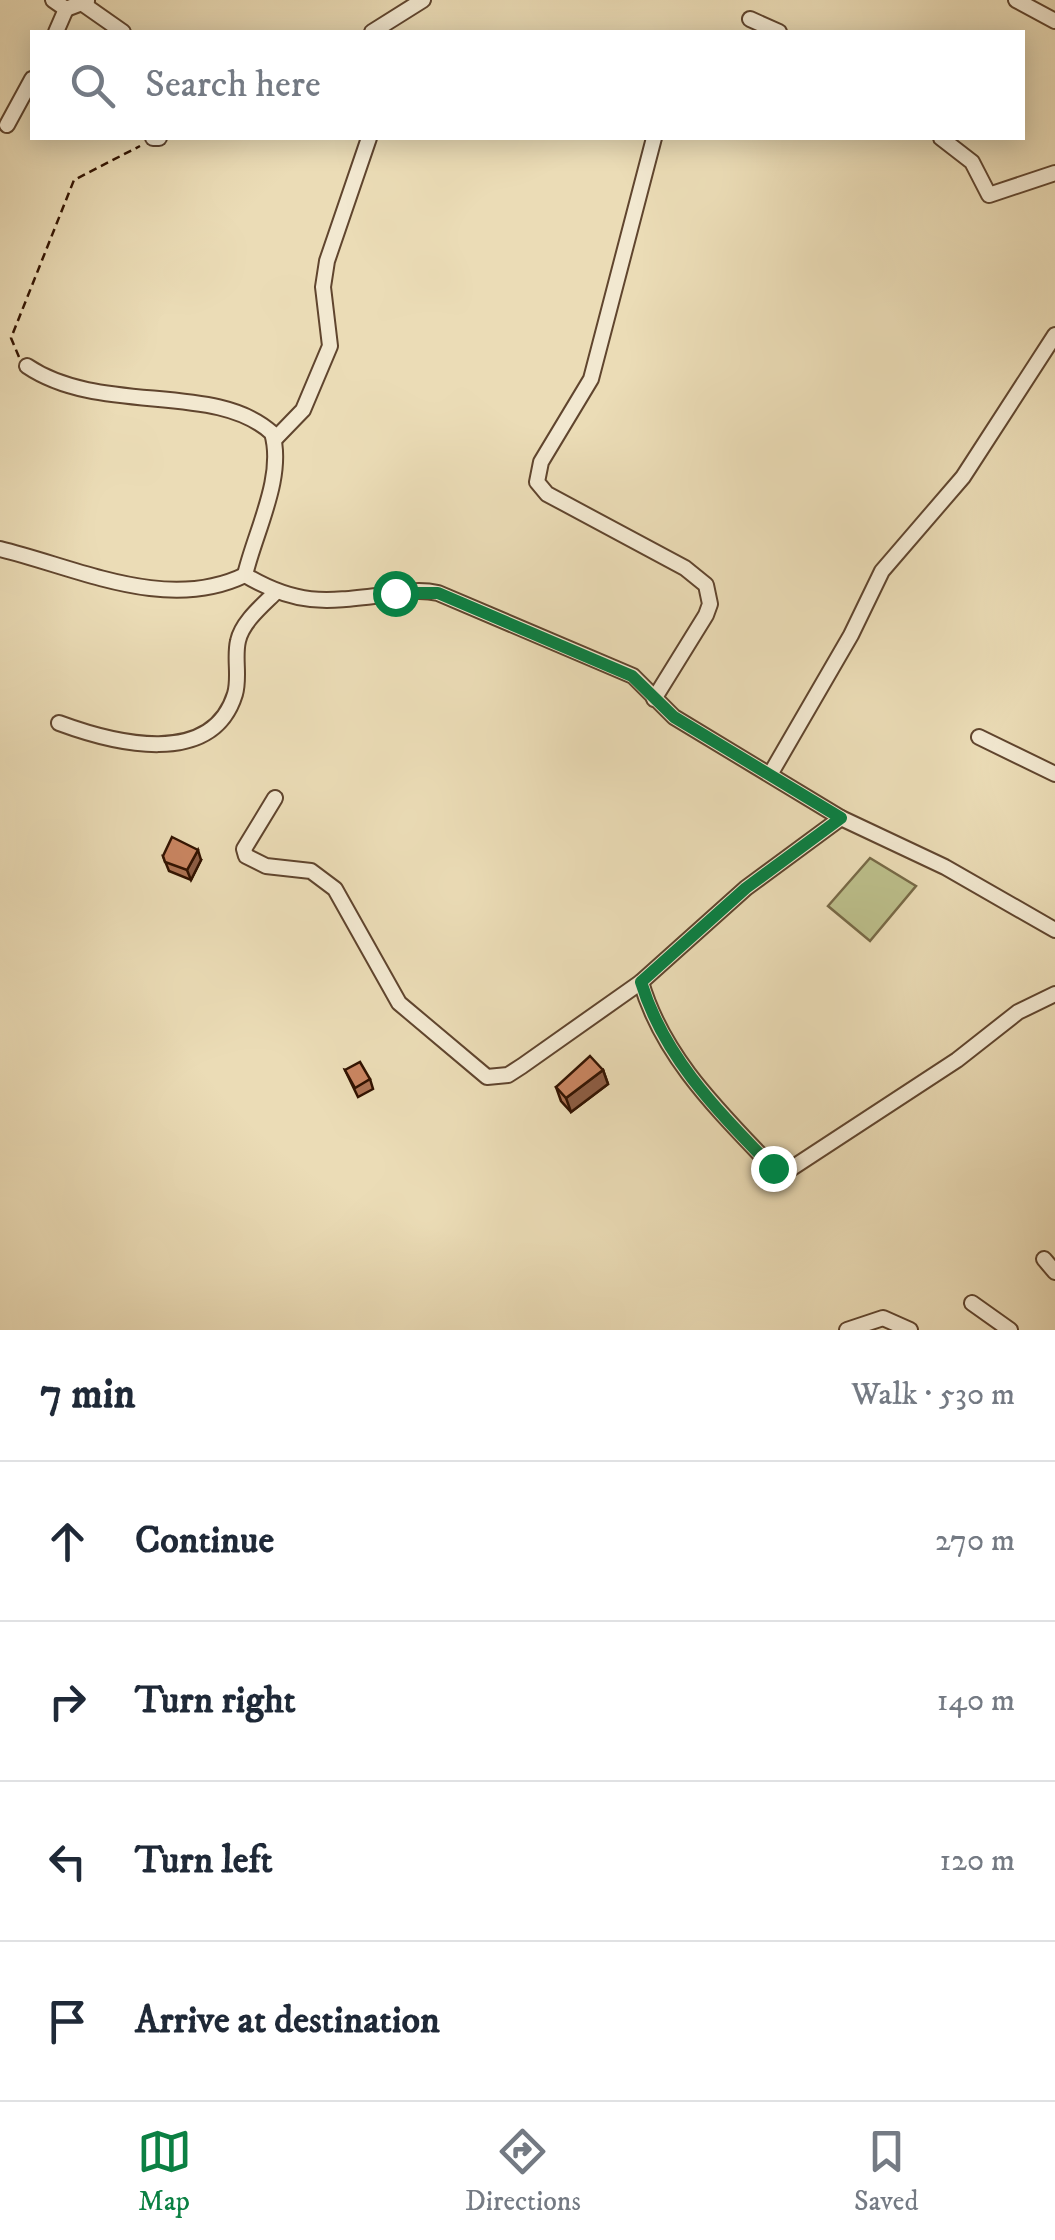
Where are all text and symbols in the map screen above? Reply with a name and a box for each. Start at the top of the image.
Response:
search box [30,30,1025,140]
icon: search [65,58,120,113]
text: Search here [145,61,321,109]
route start [373,571,419,617]
route end [751,1146,797,1192]
text: 7 min [40,1369,135,1421]
text: Walk · 530 m [851,1375,1015,1415]
icon: ahead [40,1514,95,1569]
text: Continue [135,1517,274,1565]
text: 270 m [935,1521,1015,1561]
icon: right [40,1674,95,1729]
text: Turn right [135,1677,296,1725]
text: 140 m [937,1681,1015,1721]
icon: left [40,1834,95,1889]
text: Turn left [135,1837,273,1885]
text: 120 m [939,1841,1015,1881]
icon: arrive [40,1994,95,2049]
text: Arrive at destination [135,1997,440,2045]
tab: Map [137,2124,192,2219]
tab: Directions [465,2124,581,2219]
tab: Saved [854,2124,918,2219]

